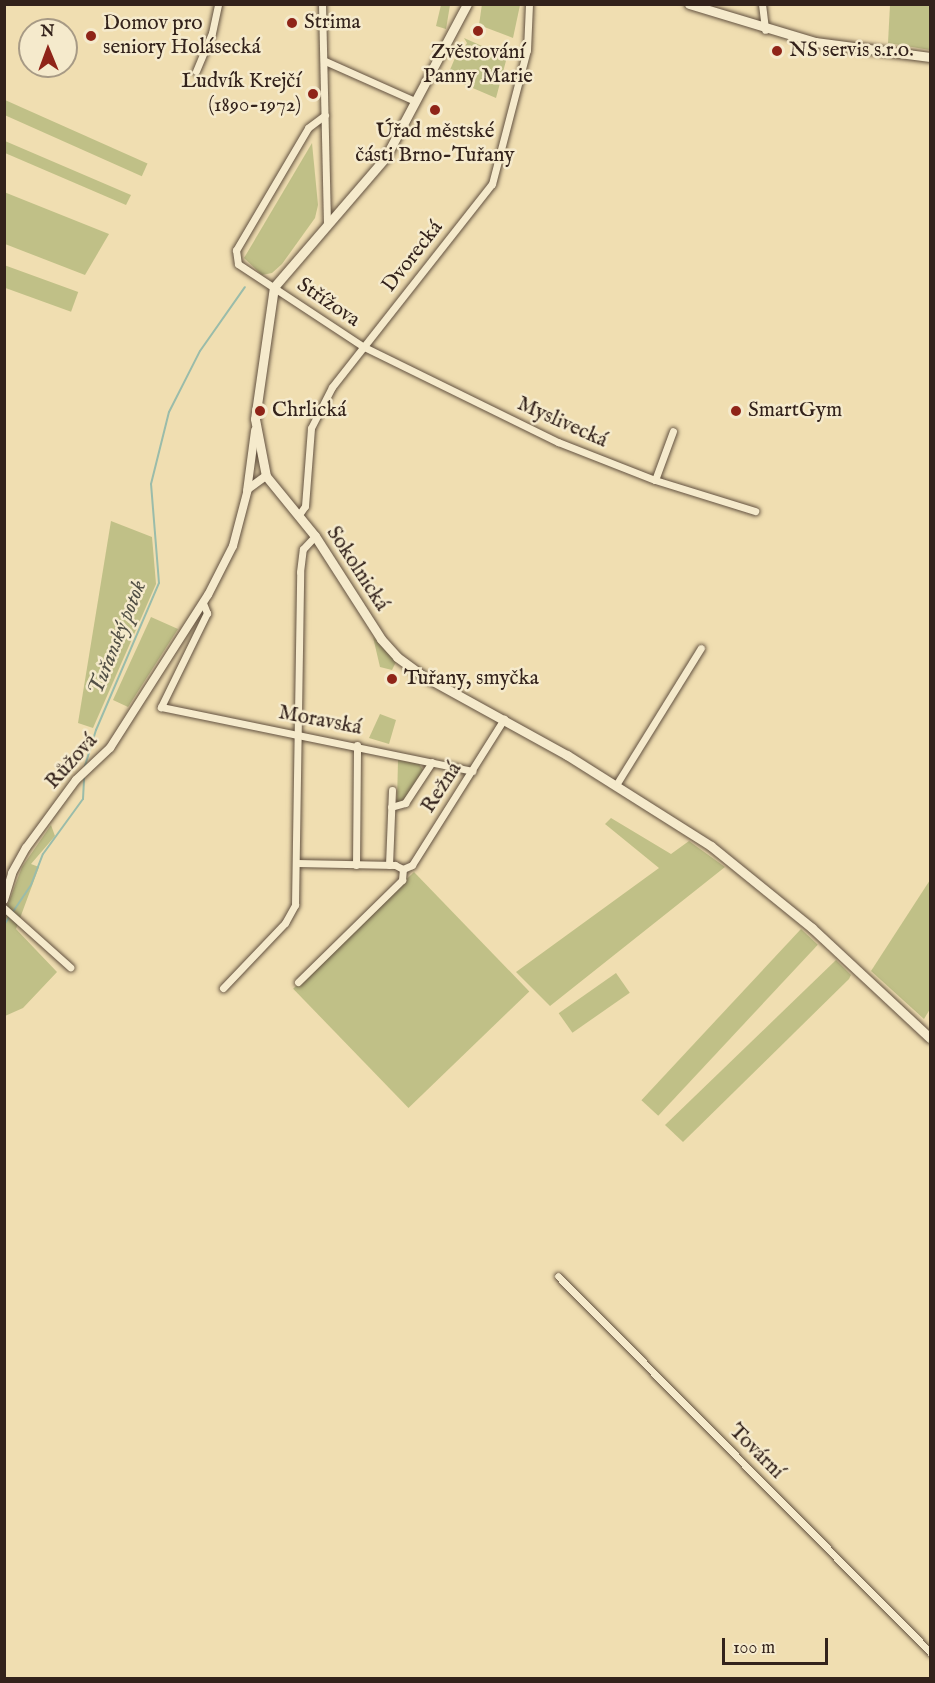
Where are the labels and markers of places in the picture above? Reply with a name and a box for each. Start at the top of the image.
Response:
place label: Strima [304,10,361,36]
place label: Domov pro seniory Holásecká [103,11,261,61]
marker: Strima [285,16,299,30]
marker: Zvěstování Panny Marie [471,24,485,38]
marker: Domov pro seniory Holásecká [84,29,98,43]
place label: NS servis s.r.o. [789,38,914,64]
place label: Zvěstování Panny Marie [423,40,533,90]
marker: NS servis s.r.o. [770,44,784,58]
place label: Ludvík Krejčí (1890-1972) [181,69,301,119]
marker: Ludvík Krejčí (1890-1972) [306,87,320,101]
marker: Úřad městské části Brno-Tuřany [428,103,442,117]
place label: Úřad městské části Brno-Tuřany [355,119,515,169]
place label: Chrlická [272,398,347,424]
place label: SmartGym [748,398,842,424]
marker: Chrlická [253,404,267,418]
marker: SmartGym [729,404,743,418]
place label: Tuřany, smyčka [404,666,539,692]
marker: Tuřany, smyčka [385,672,399,686]

